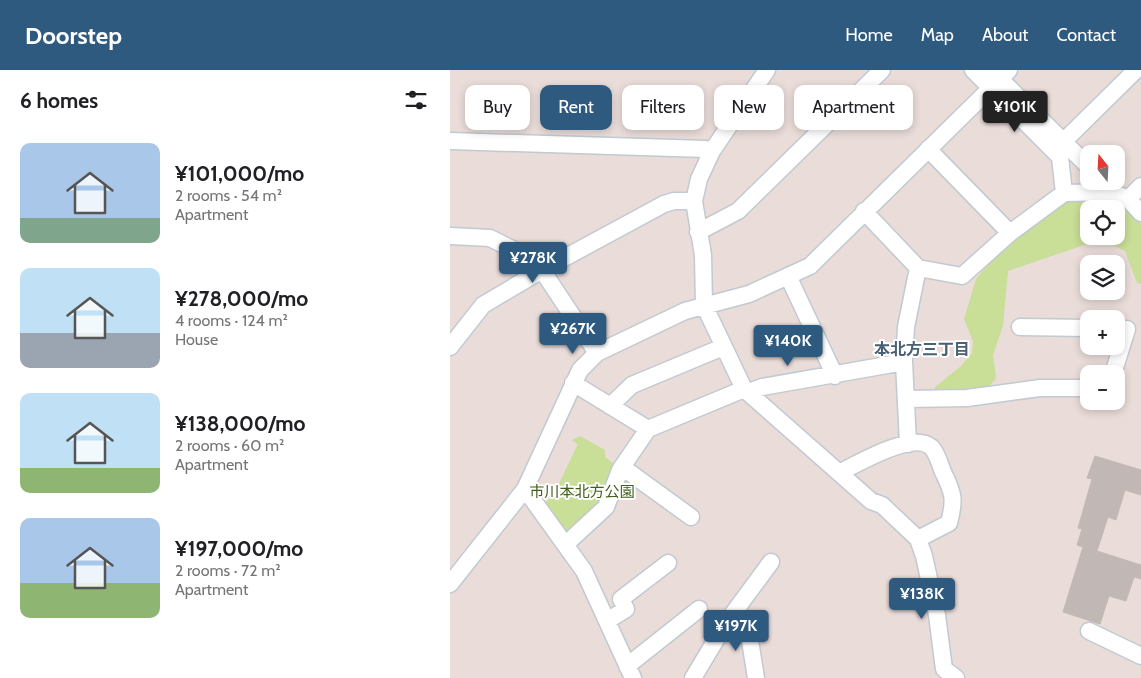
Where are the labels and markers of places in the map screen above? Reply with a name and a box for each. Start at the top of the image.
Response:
pin: ¥101K [980,90,1050,133]
pin: ¥278K [498,242,568,284]
pin: ¥267K [538,312,608,355]
pin: ¥140K [753,324,823,367]
pin: ¥138K [887,578,957,620]
pin: ¥197K [701,610,771,652]

